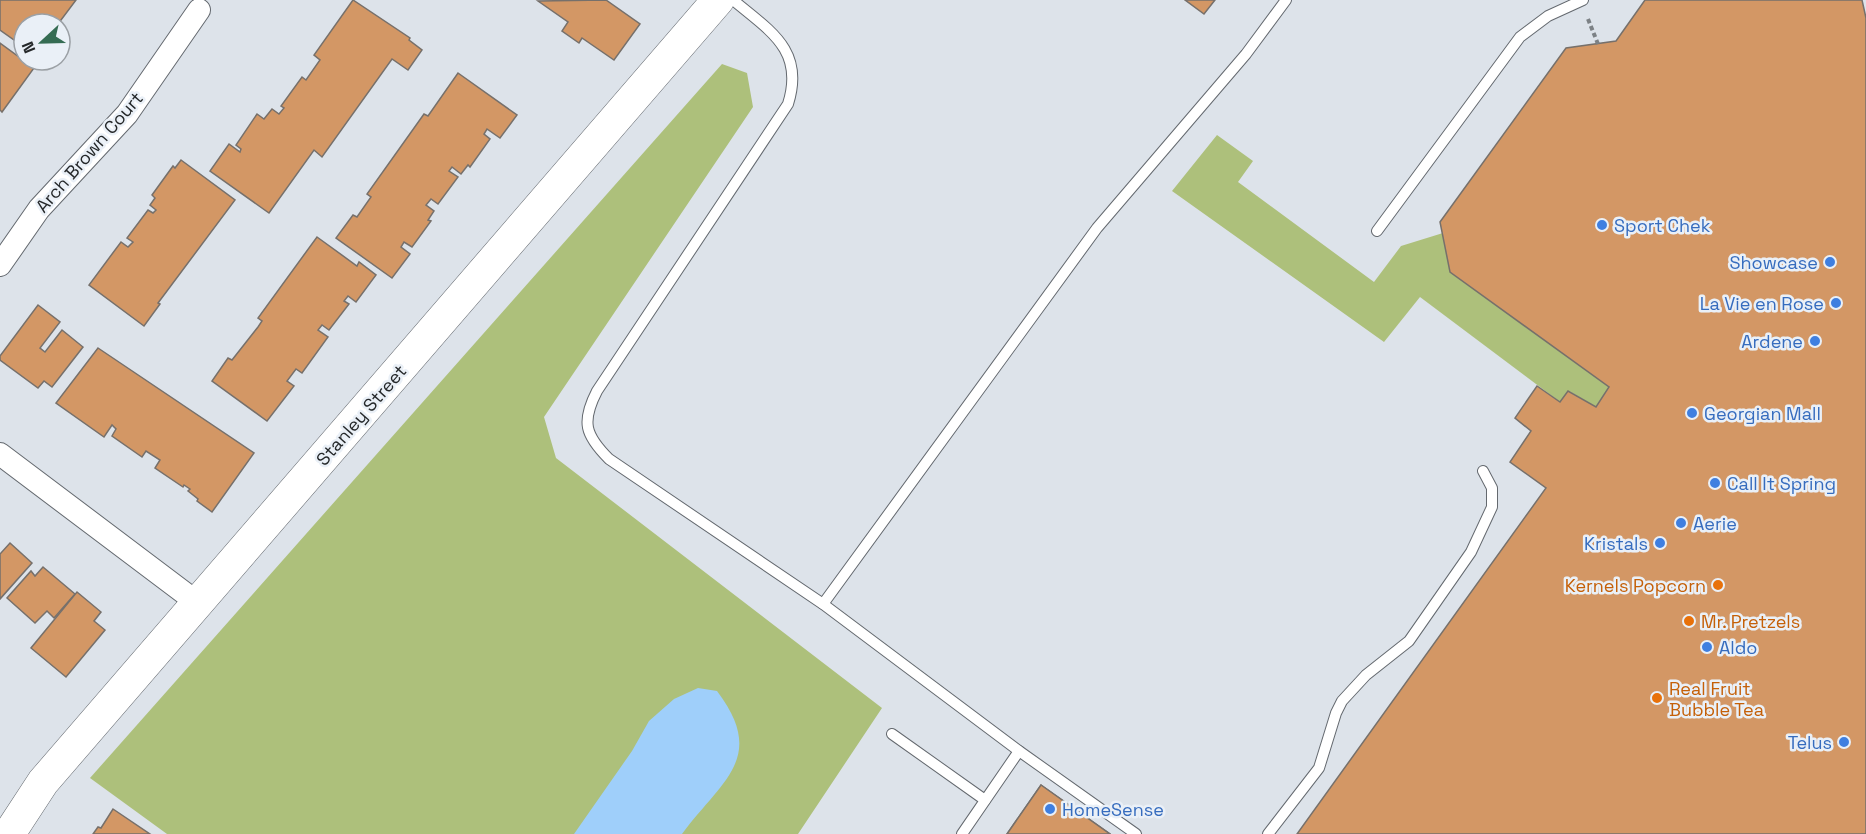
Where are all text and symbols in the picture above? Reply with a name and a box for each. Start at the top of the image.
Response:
north arrow [12,12,72,72]
text: N [17,39,40,56]
street label: Arch Brown Court [30,87,148,217]
place label: Sport Chek [1614,214,1711,237]
marker: Sport Chek [1595,218,1609,232]
place label: Showcase [1730,251,1818,274]
marker: Showcase [1823,255,1837,269]
place label: La Vie en Rose [1700,292,1824,315]
marker: La Vie en Rose [1829,296,1843,310]
place label: Ardene [1741,330,1803,353]
marker: Ardene [1808,334,1822,348]
street label: Stanley Street [311,360,411,470]
place label: Georgian Mall [1704,402,1821,425]
marker: Georgian Mall [1685,406,1699,420]
place label: Call It Spring [1727,472,1836,495]
marker: Call It Spring [1708,476,1722,490]
place label: Aerie [1693,512,1737,535]
marker: Aerie [1674,516,1688,530]
place label: Kristals [1584,532,1648,555]
marker: Kristals [1653,536,1667,550]
place label: Kernels Popcorn [1565,574,1706,597]
marker: Kernels Popcorn [1711,578,1725,592]
place label: Mr. Pretzels [1701,610,1800,633]
marker: Mr. Pretzels [1682,614,1696,628]
place label: Aldo [1719,636,1757,659]
marker: Aldo [1700,640,1714,654]
place label: Real Fruit Bubble Tea [1669,677,1764,721]
marker: Real Fruit Bubble Tea [1650,691,1664,705]
place label: Telus [1788,731,1832,754]
marker: Telus [1837,735,1851,749]
place label: HomeSense [1062,798,1164,821]
marker: HomeSense [1043,802,1057,816]

